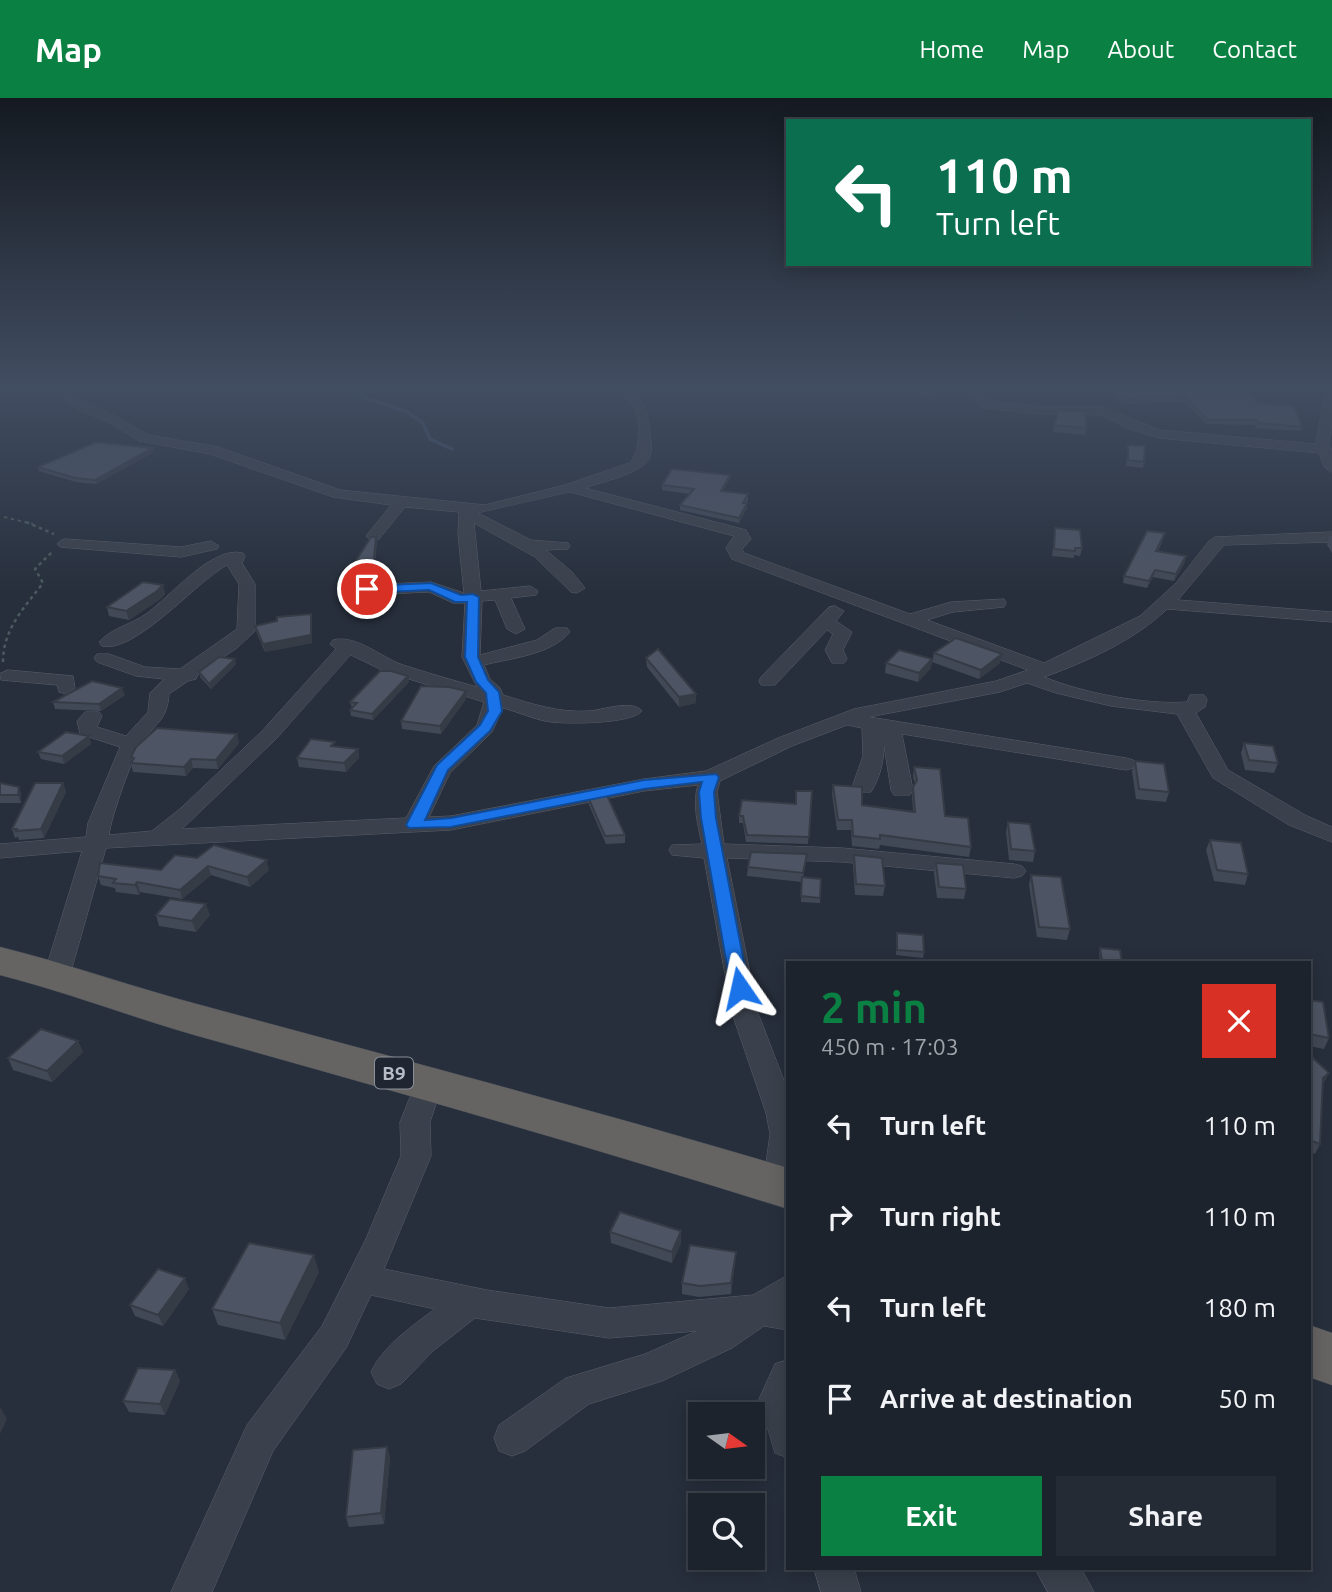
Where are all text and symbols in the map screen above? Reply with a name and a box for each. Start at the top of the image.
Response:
text: Map [35,31,102,68]
text: Home [919,36,984,63]
text: Map [1022,36,1069,63]
text: About [1107,36,1174,63]
text: Contact [1212,36,1297,63]
icon: left [821,147,912,238]
text: 110 m [936,147,1073,202]
text: Turn left [936,205,1060,241]
pin [337,559,397,619]
icon: arrive [348,570,386,608]
position arrow [703,951,777,1025]
text: 2 min [821,984,927,1031]
button: close [1202,984,1276,1058]
text: 450 m · 17:03 [821,1034,959,1059]
road number: B9 [375,1057,413,1088]
icon: left [821,1107,859,1145]
text: Turn left [880,1111,986,1140]
text: 110 m [1204,1111,1276,1140]
icon: right [821,1198,859,1236]
text: Turn right [880,1202,1001,1231]
text: 110 m [1204,1202,1276,1231]
icon: left [821,1289,859,1327]
text: Turn left [880,1293,986,1322]
text: 180 m [1204,1293,1276,1322]
icon: arrive [821,1380,859,1418]
text: Arrive at destination [880,1384,1133,1413]
text: 50 m [1218,1384,1276,1413]
north arrow [688,1402,765,1479]
map controls [688,1402,765,1570]
button: Exit [821,1476,1042,1556]
button: Share [1056,1476,1276,1556]
button: search [688,1493,765,1570]

